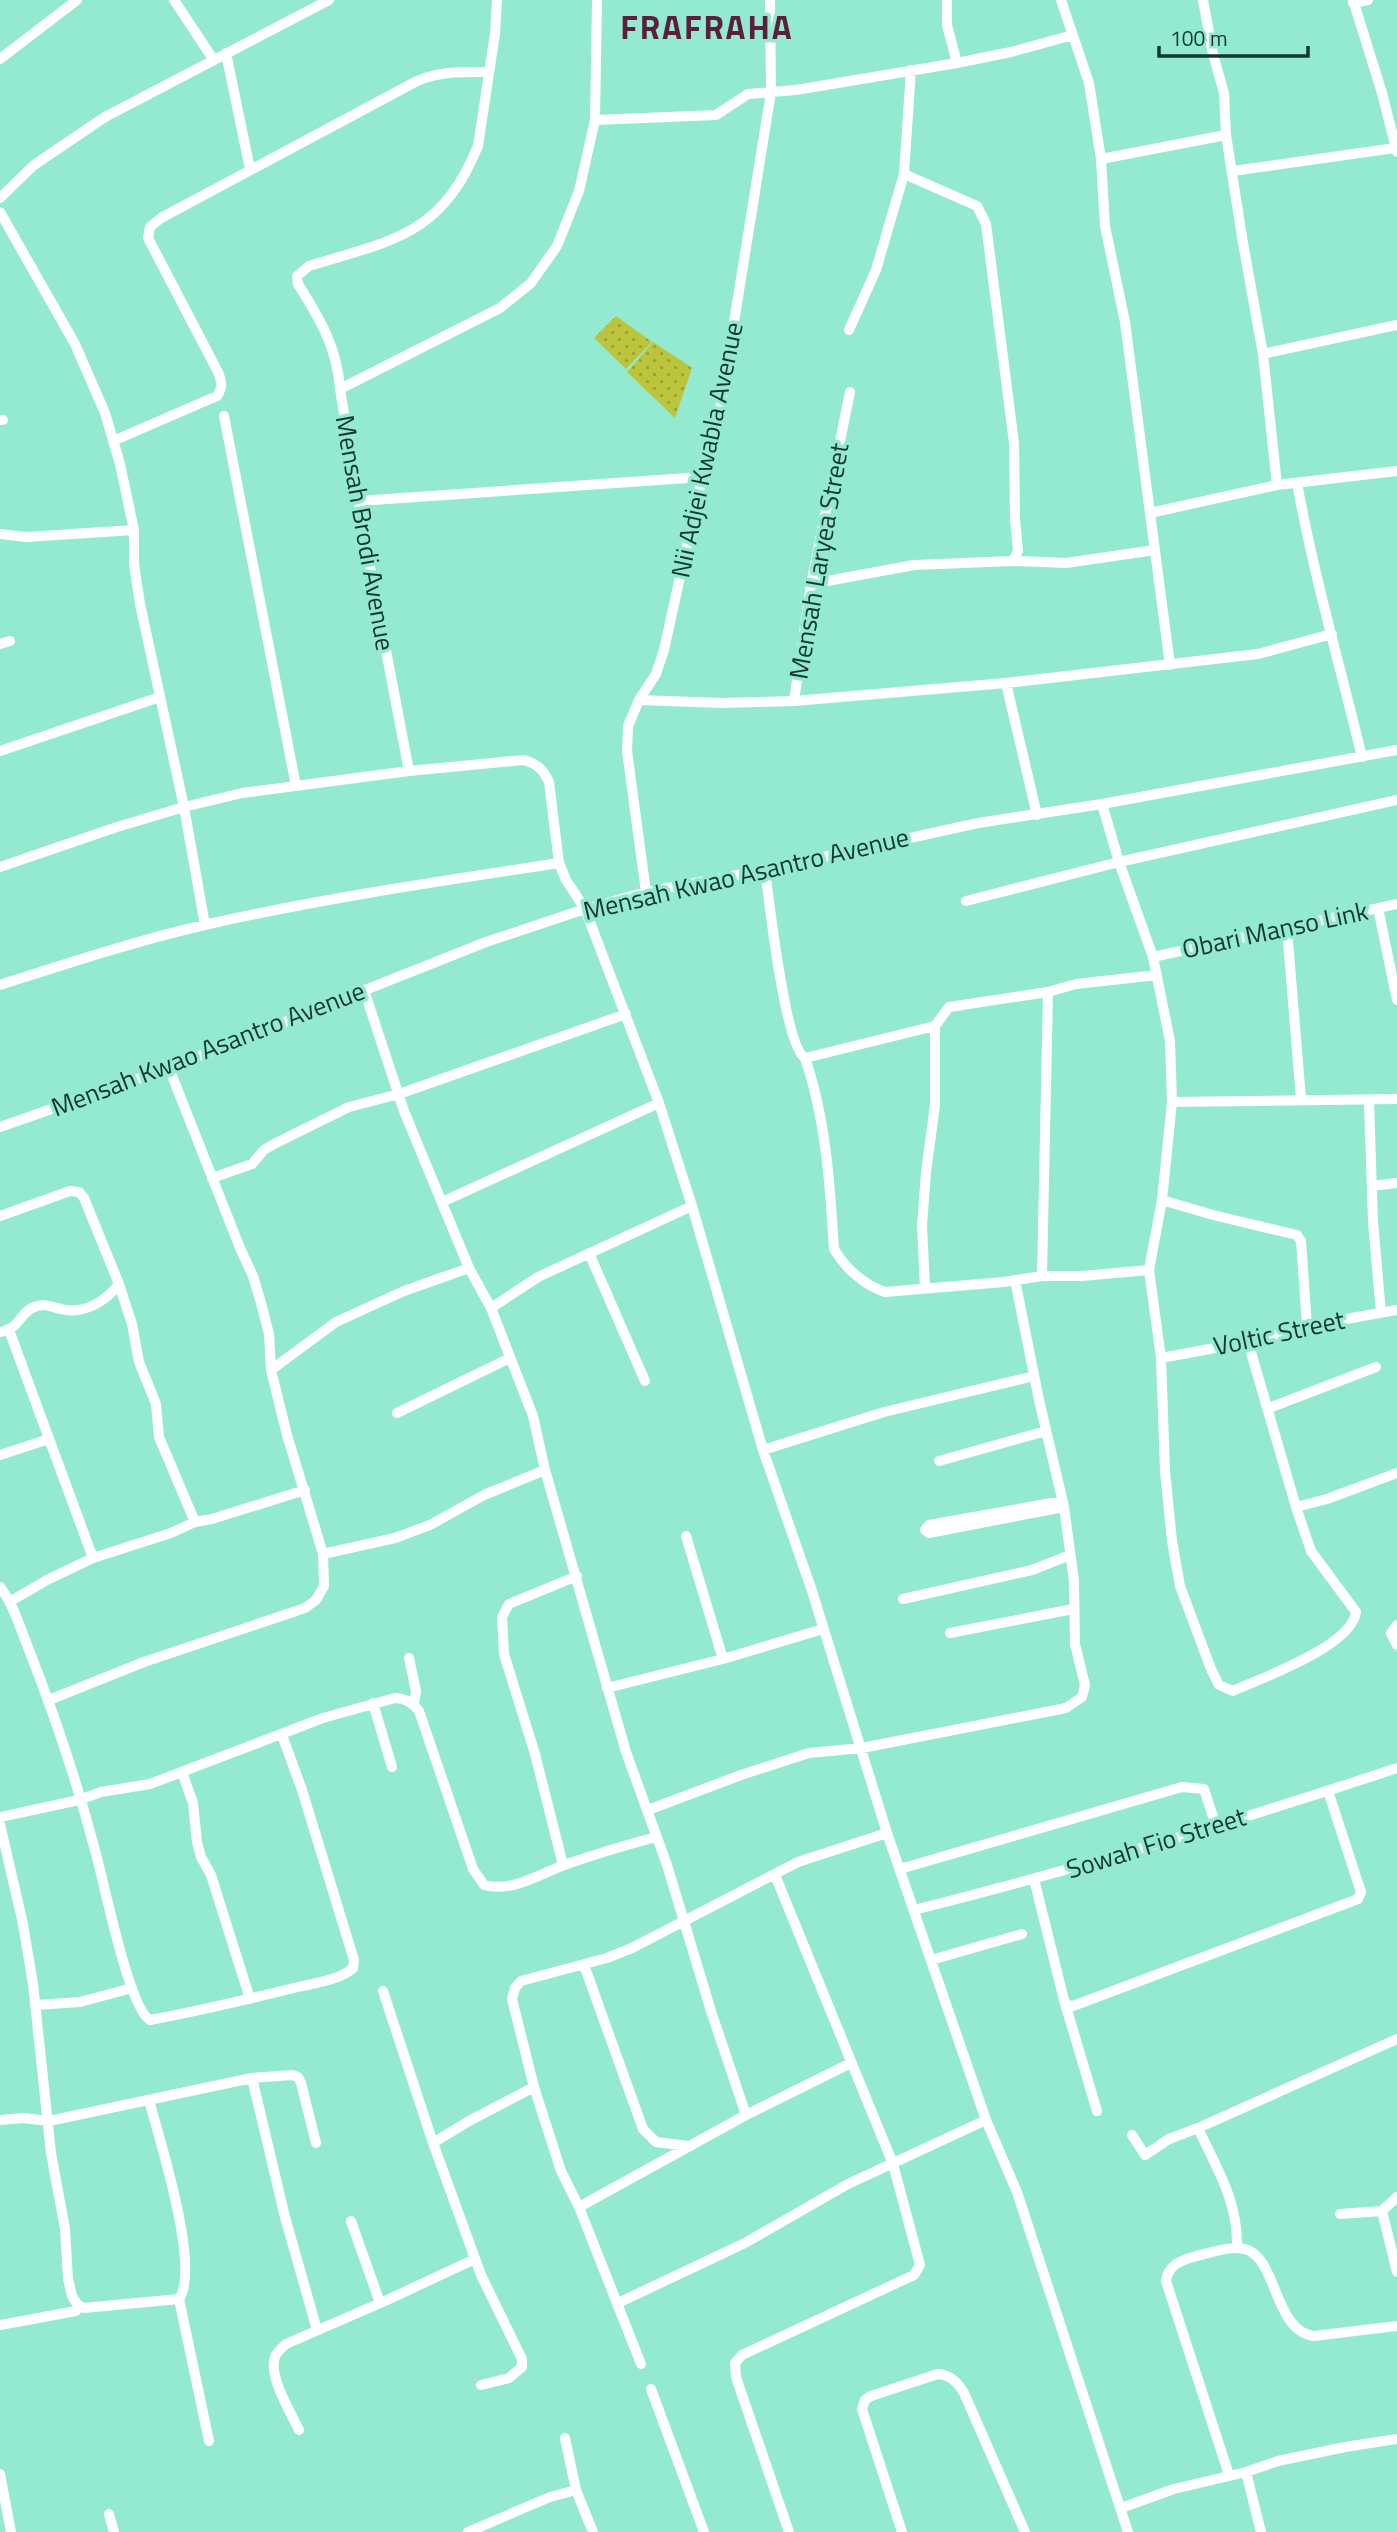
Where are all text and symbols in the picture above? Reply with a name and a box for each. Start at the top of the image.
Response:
district label: FRAFRAHA [620,2,794,52]
scale bar [1159,14,1308,58]
text: 100 m [1170,22,1227,54]
street label: Nii Adjei Kwabla Avenue [660,318,753,581]
street label: Mensah Brodi Avenue [326,412,405,654]
street label: Mensah Laryea Street [779,440,858,682]
street label: Mensah Kwao Asantro Avenue [579,817,913,930]
street label: Obari Manso Link [1178,891,1371,968]
street label: Mensah Kwao Asantro Avenue [45,971,370,1126]
street label: Voltic Street [1210,1300,1348,1365]
street label: Sowah Fio Street [1061,1797,1250,1888]

